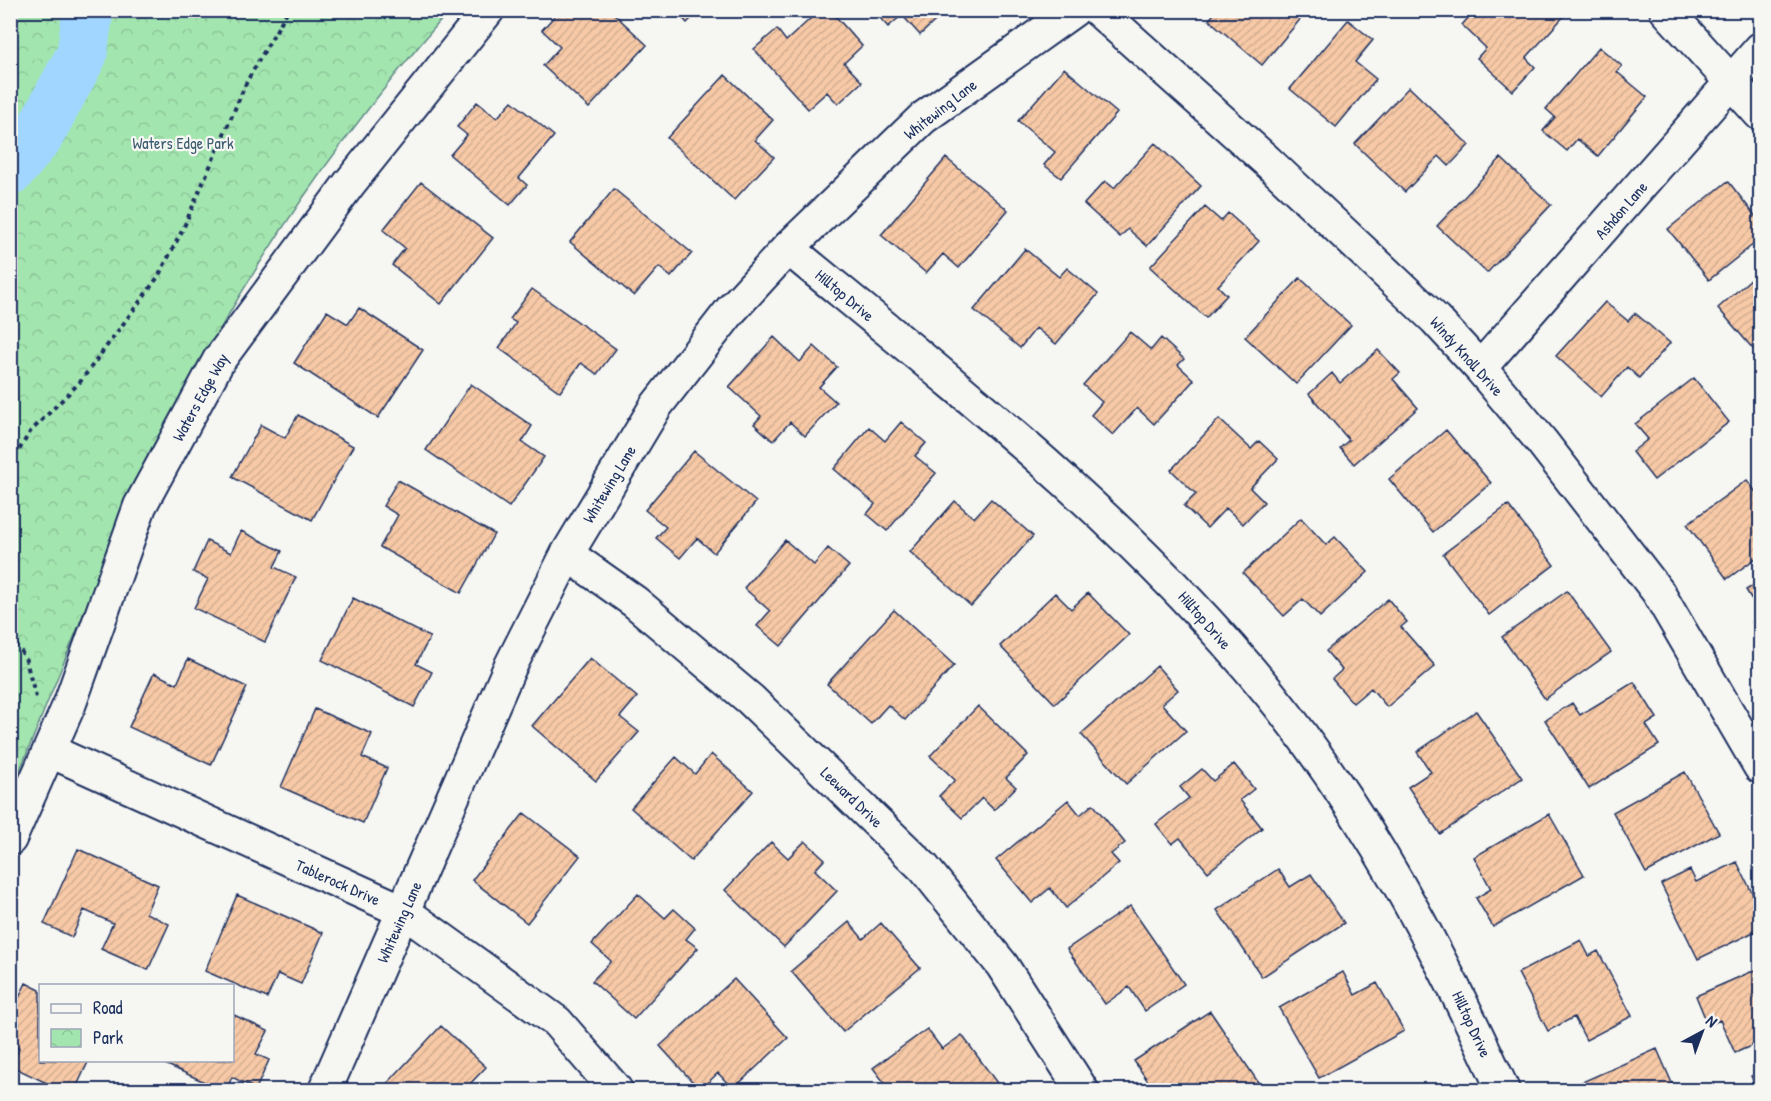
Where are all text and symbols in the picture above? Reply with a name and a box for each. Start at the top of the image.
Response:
street label: Whitewing Lane [899,73,981,144]
park label: Waters Edge Park [132,132,234,154]
street label: Ashdon Lane [1590,176,1653,244]
street label: Hilltop Drive [811,264,880,327]
street label: Windy Knoll Drive [1425,311,1509,401]
street label: Waters Edge Way [167,349,233,445]
street label: Whitewing Lane [577,441,641,527]
street label: Hilltop Drive [1174,586,1237,654]
street label: Leeward Drive [816,762,888,833]
street label: Tablerock Drive [292,854,384,911]
street label: Whitewing Lane [371,877,427,966]
legend [39,984,234,1062]
street label: Hilltop Drive [1447,987,1497,1061]
text: Road [93,995,123,1020]
north arrow [1672,1002,1732,1062]
text: N [1701,1010,1723,1032]
text: Park [93,1025,124,1050]

